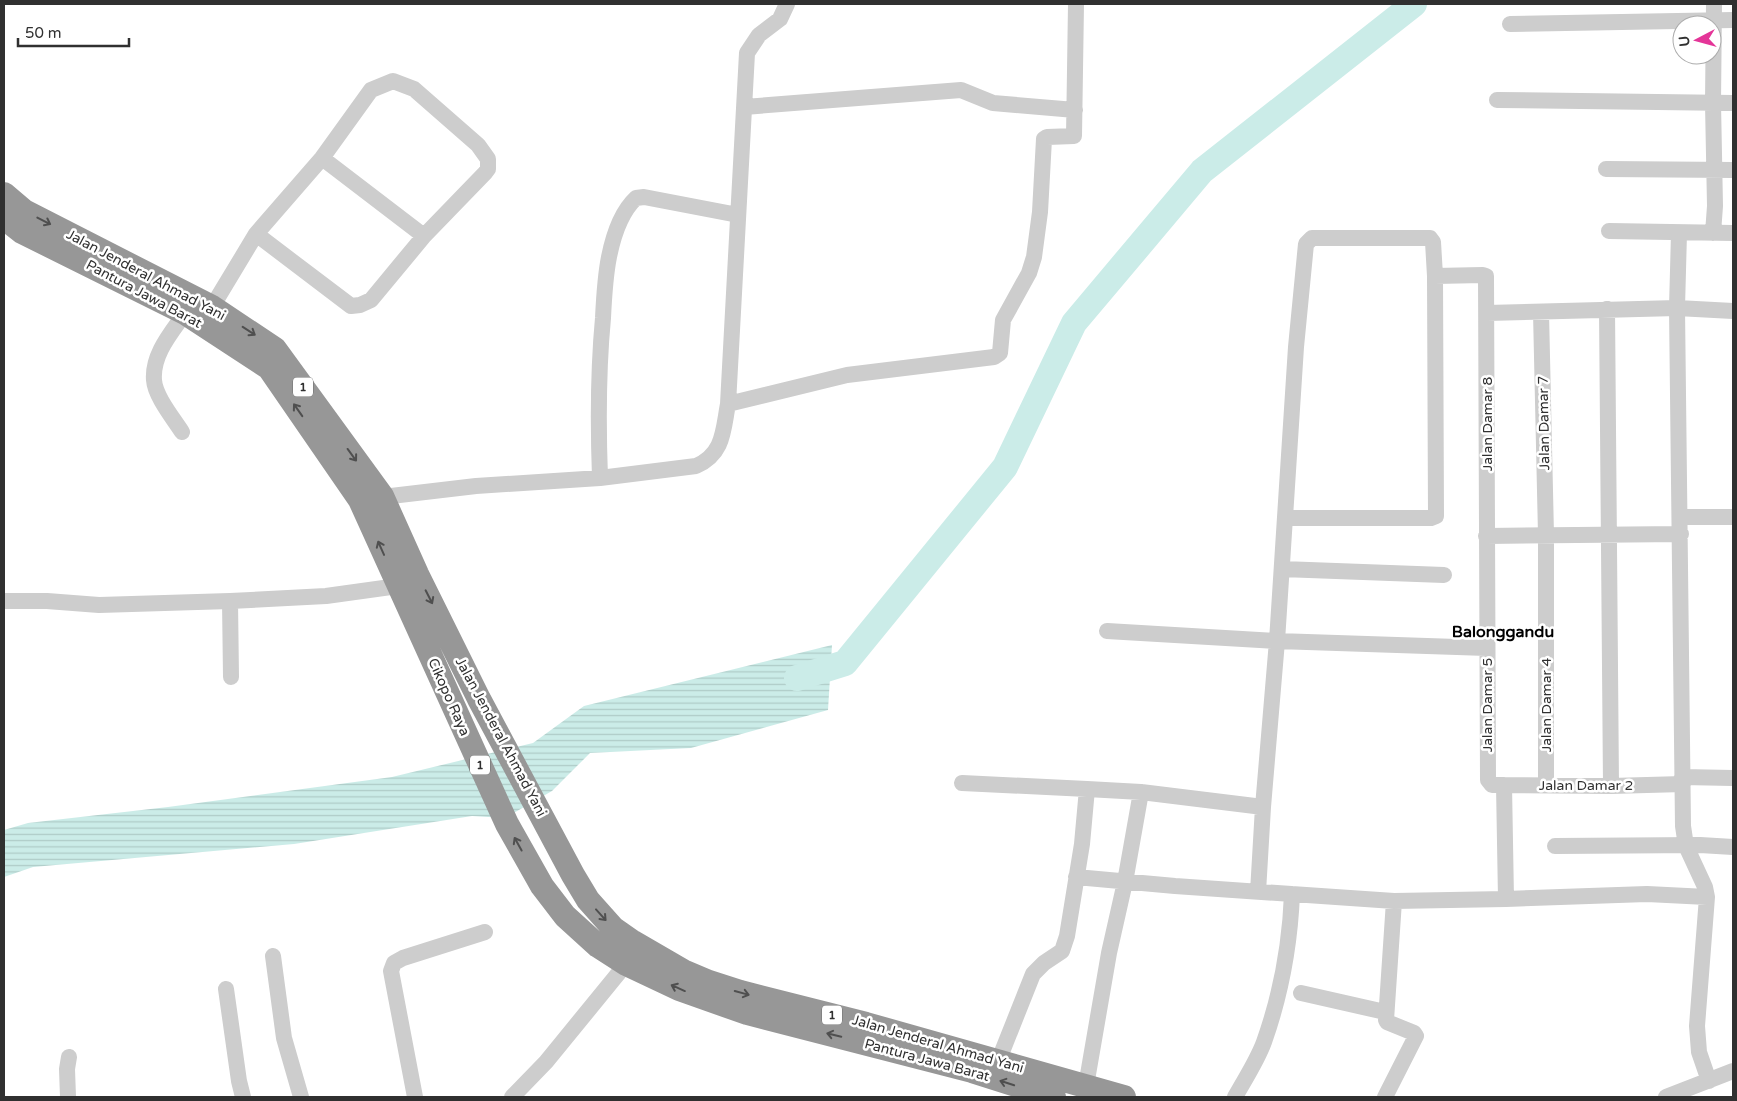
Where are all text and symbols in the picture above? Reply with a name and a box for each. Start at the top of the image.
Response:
scale bar [18,15,129,47]
north arrow [1672,15,1722,65]
text: 50 m [25,24,62,42]
text: U [1676,35,1694,47]
one-way arrow [36,217,51,226]
street label: Jalan Jenderal Ahmad Yani [64,226,228,324]
street label: Pantura Jawa Barat [83,256,205,332]
one-way arrow [241,327,255,337]
street label: Jalan Damar 8 [1479,376,1496,471]
street label: Jalan Damar 7 [1535,376,1553,470]
road number: 1 [293,378,313,397]
one-way arrow [293,403,303,417]
one-way arrow [347,448,357,462]
one-way arrow [376,541,386,556]
one-way arrow [425,589,434,604]
district label: Balonggandu [1452,622,1554,642]
street label: Jalan Jenderal Ahmad Yani [452,655,550,819]
street label: Cikopo Raya [424,656,474,738]
street label: Jalan Damar 4 [1538,657,1555,752]
street label: Jalan Damar 5 [1479,658,1496,752]
road number: 1 [470,756,490,774]
street label: Jalan Damar 2 [1539,777,1633,794]
one-way arrow [513,837,522,852]
one-way arrow [596,909,607,922]
one-way arrow [671,983,686,993]
one-way arrow [733,988,749,998]
road number: 1 [822,1006,842,1024]
street label: Jalan Jenderal Ahmad Yani [850,1011,1026,1077]
one-way arrow [826,1030,842,1039]
street label: Pantura Jawa Barat [863,1035,992,1085]
one-way arrow [1000,1078,1015,1087]

